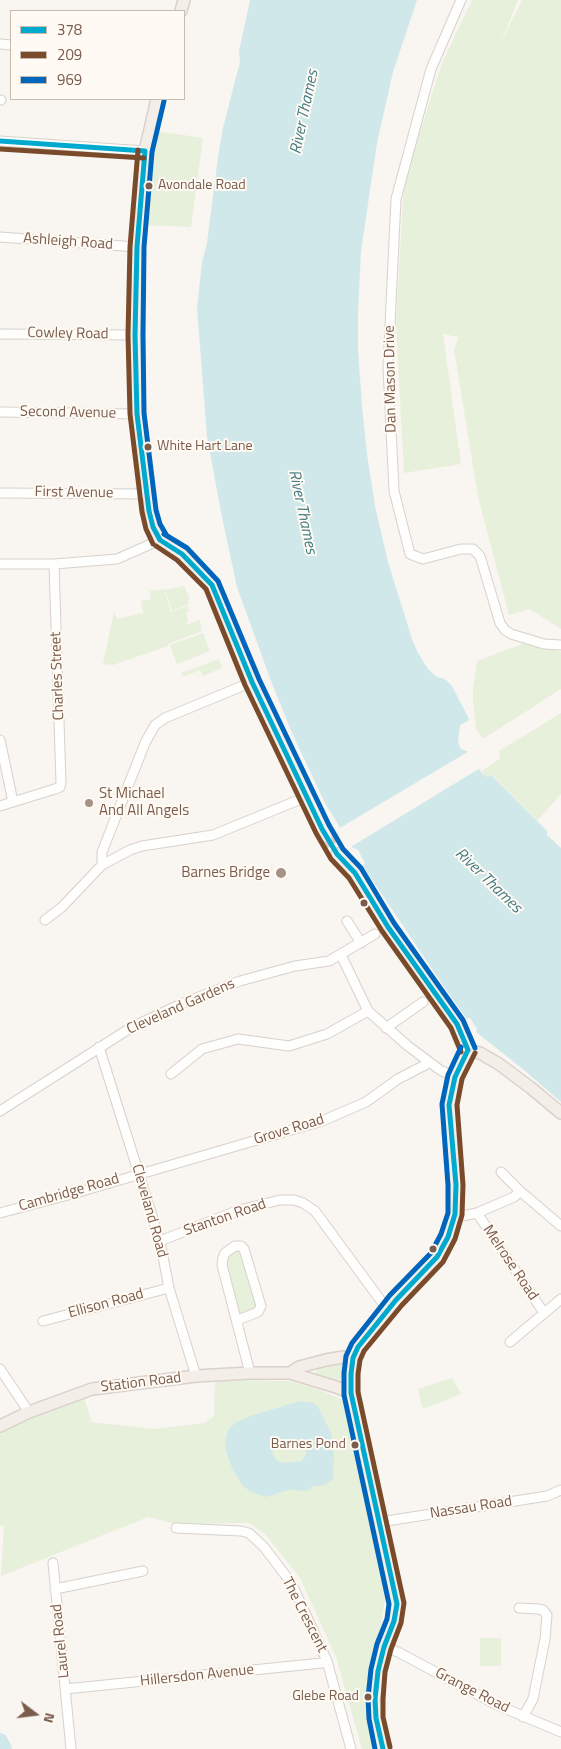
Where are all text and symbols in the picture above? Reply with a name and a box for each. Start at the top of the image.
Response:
legend [10,10,185,100]
text: 378 [57,18,82,41]
text: 209 [57,43,82,66]
text: 969 [57,68,82,91]
water label: River Thames [287,68,323,156]
place label: Avondale Road [158,178,246,194]
marker: Avondale Road [144,181,154,191]
street label: Ashleigh Road [23,230,113,254]
street label: Cowley Road [27,324,109,344]
street label: Dan Mason Drive [381,325,401,433]
street label: Second Avenue [20,403,116,423]
place label: White Hart Lane [157,439,253,455]
marker: White Hart Lane [143,442,153,452]
water label: River Thames [284,468,320,556]
street label: First Avenue [34,483,114,503]
street label: Charles Street [47,631,69,721]
place label: St Michael And All Angels [99,785,189,820]
marker: St Michael And All Angels [83,797,95,809]
water label: River Thames [451,844,525,918]
place label: Barnes Bridge [181,864,270,882]
marker: Barnes Bridge [274,866,288,880]
unlabelled marker [359,898,369,908]
street label: Cleveland Gardens [124,975,238,1039]
street label: Grove Road [252,1111,326,1149]
street label: Cleveland Road [127,1162,171,1260]
street label: Cambridge Road [17,1170,121,1216]
street label: Stanton Road [182,1196,268,1240]
street label: Melrose Road [478,1222,542,1304]
unlabelled marker [428,1244,438,1254]
street label: Ellison Road [66,1285,146,1323]
street label: Station Road [100,1369,182,1397]
place label: Barnes Pond [271,1437,346,1453]
marker: Barnes Pond [350,1440,360,1450]
street label: Nassau Road [429,1493,513,1523]
street label: The Crescent [277,1574,331,1656]
street label: Laurel Road [48,1603,74,1679]
street label: Hillersdon Avenue [139,1661,255,1691]
street label: Grange Road [432,1665,512,1717]
north arrow [10,1689,60,1739]
place label: Glebe Road [292,1689,359,1705]
marker: Glebe Road [363,1692,373,1702]
text: N [39,1711,61,1725]

